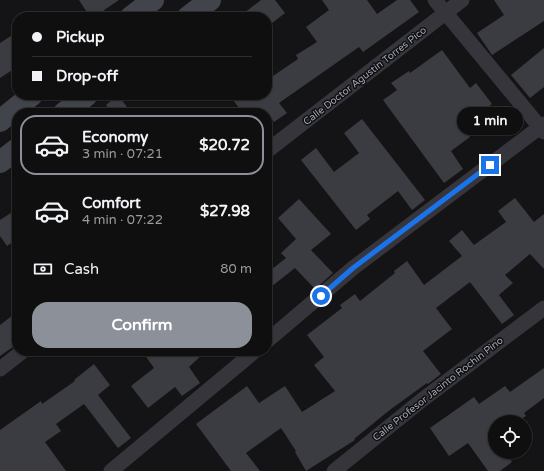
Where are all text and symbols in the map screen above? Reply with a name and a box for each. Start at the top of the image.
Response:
street label: Calle Doctor Agustín Torres Pico [301,24,429,128]
text: Pickup [56,28,104,46]
text: Drop-off [56,67,118,85]
callout: 1 min [457,107,523,135]
text: 1 min [473,113,507,129]
icon: car [34,127,70,163]
text: Economy [82,128,148,146]
text: $20.72 [199,136,250,154]
text: 3 min · 07:21 [82,146,163,162]
route end [481,156,499,174]
icon: car [34,193,70,229]
text: Comfort [82,194,141,212]
text: $27.98 [200,202,250,220]
text: 4 min · 07:22 [82,212,163,228]
icon: cash [32,258,54,280]
text: Cash [64,260,99,278]
text: 80 m [220,261,252,277]
route start [312,287,330,305]
button: Confirm [32,302,252,348]
street label: Calle Profesor Jacinto Rochin Pino [370,334,506,444]
map controls [488,415,532,459]
button: locate [488,415,532,459]

